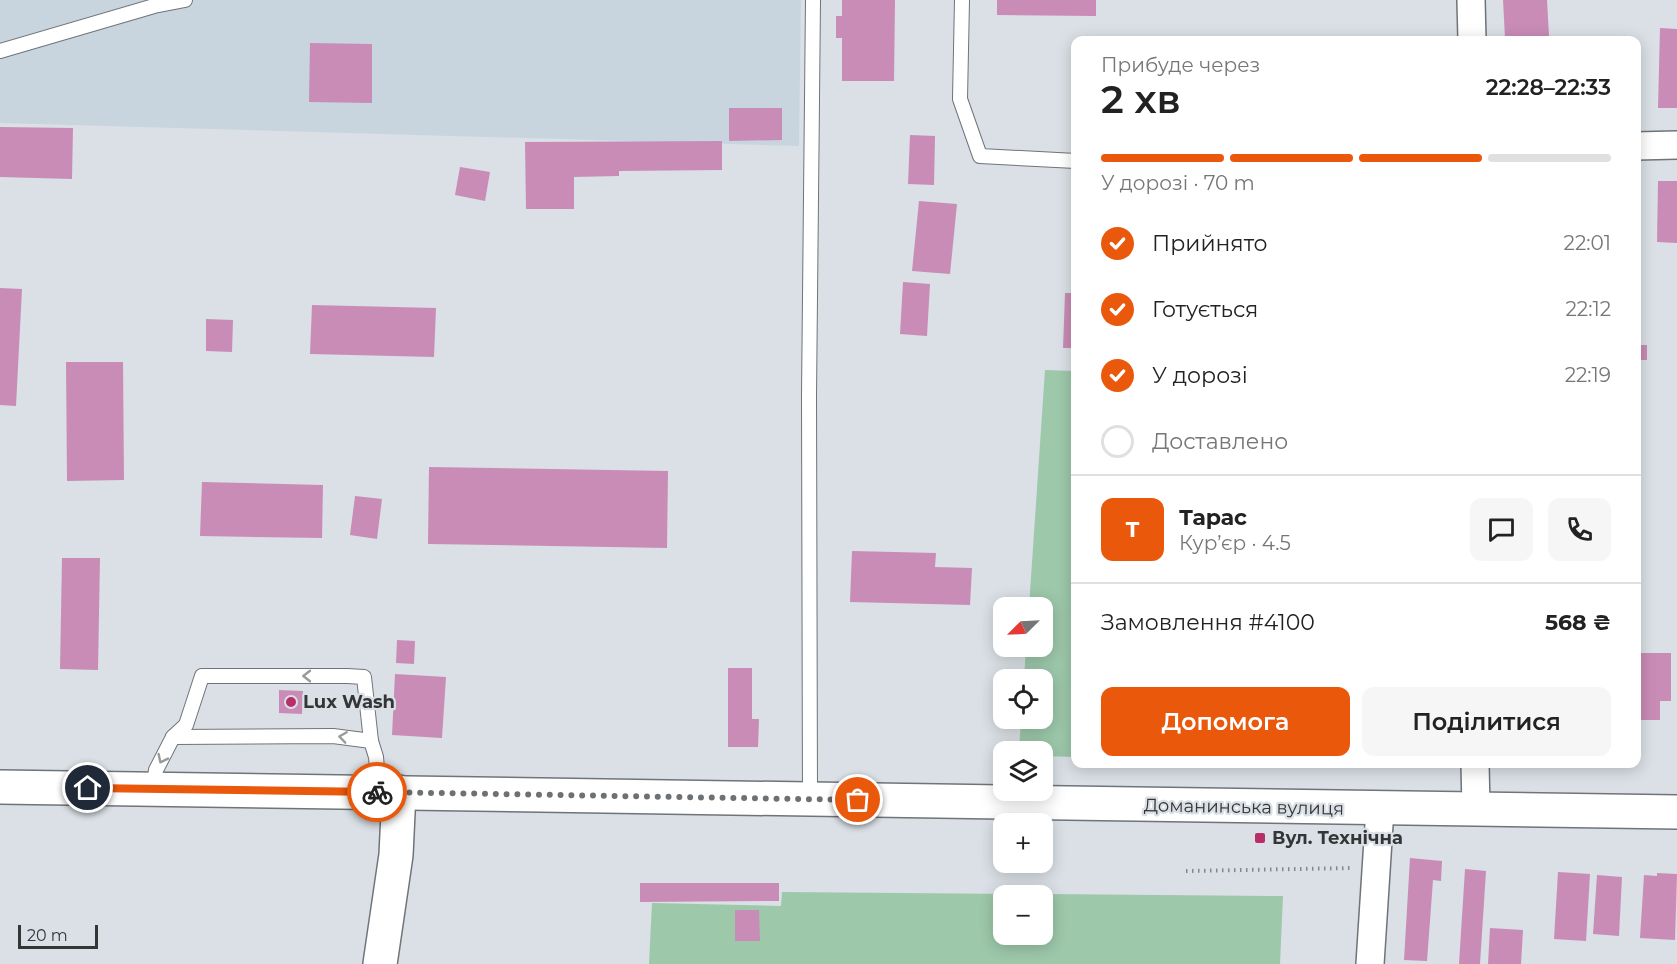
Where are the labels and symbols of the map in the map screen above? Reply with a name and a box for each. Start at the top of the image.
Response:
north arrow [993,597,1053,657]
one-way arrow [303,670,312,682]
place label: Lux Wash [303,691,395,713]
marker: Lux Wash [284,695,298,709]
one-way arrow [339,732,348,744]
one-way arrow [158,752,169,763]
pin [62,762,113,813]
courier [347,762,407,822]
pin [832,774,883,825]
street label: Доманинська вулиця [1144,794,1344,820]
place label: Вул. Технічна [1272,827,1403,849]
marker: Вул. Технічна [1253,831,1267,845]
scale bar [18,922,98,950]

